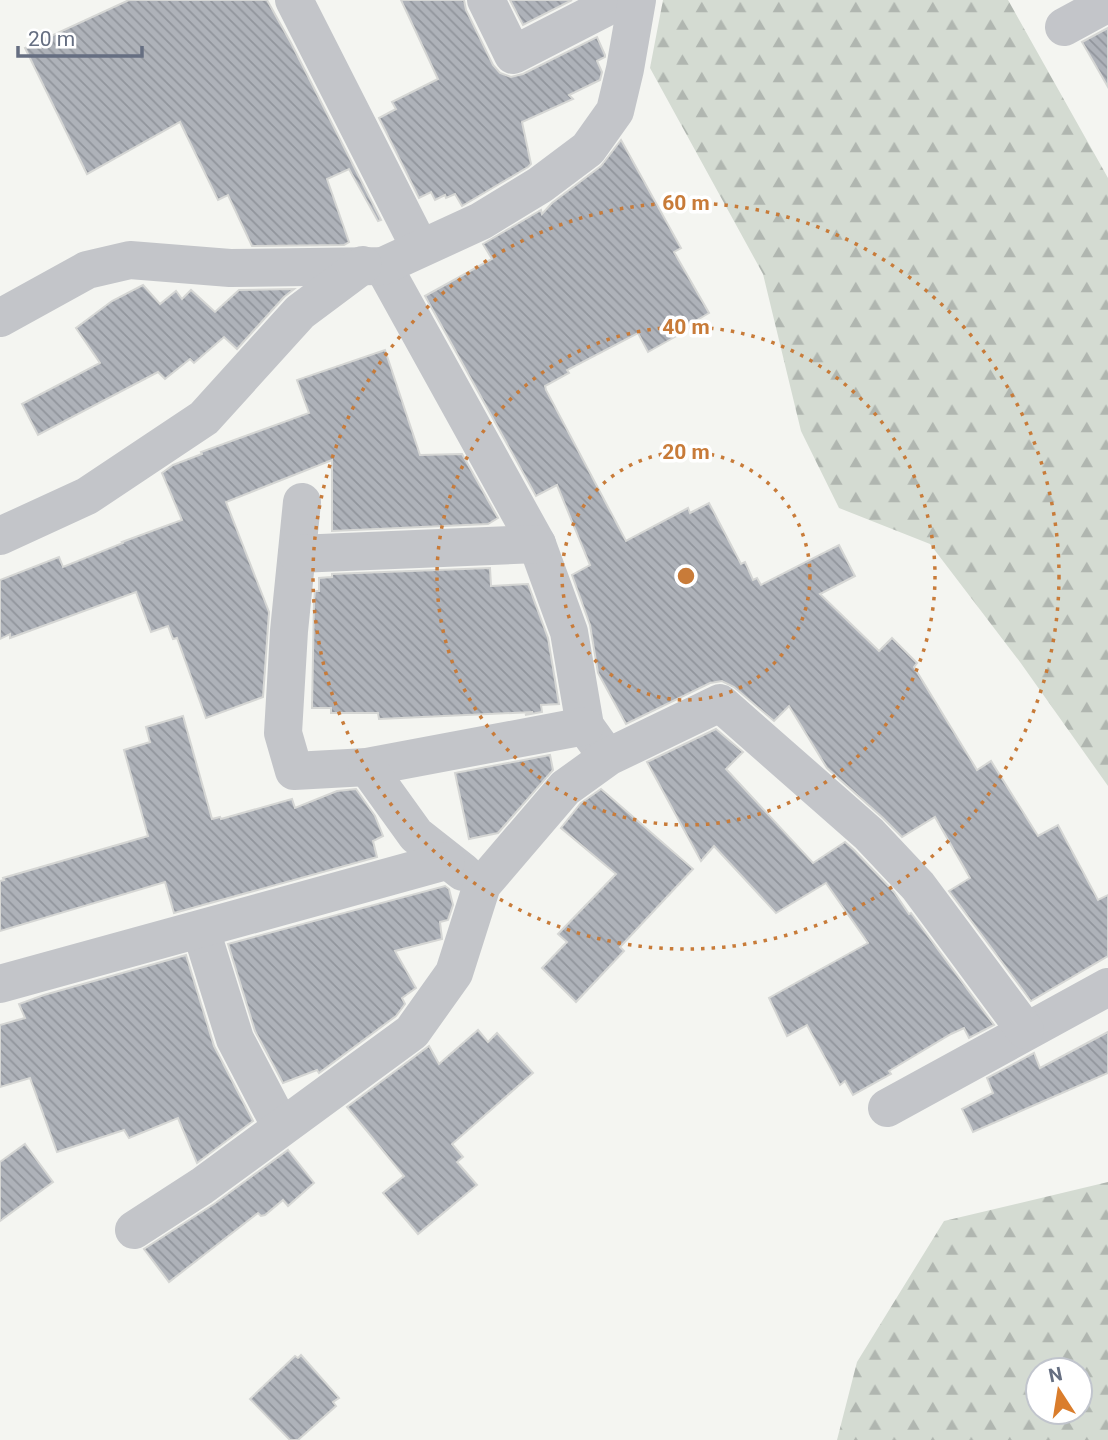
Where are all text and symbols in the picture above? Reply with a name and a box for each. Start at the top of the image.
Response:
scale bar [18,14,142,58]
text: 20 m [28,27,75,51]
text: 60 m [662,191,710,215]
text: 40 m [662,315,710,339]
text: 20 m [662,440,710,464]
centre of rings [674,564,698,588]
north arrow [1024,1356,1094,1426]
text: N [1047,1362,1065,1388]

